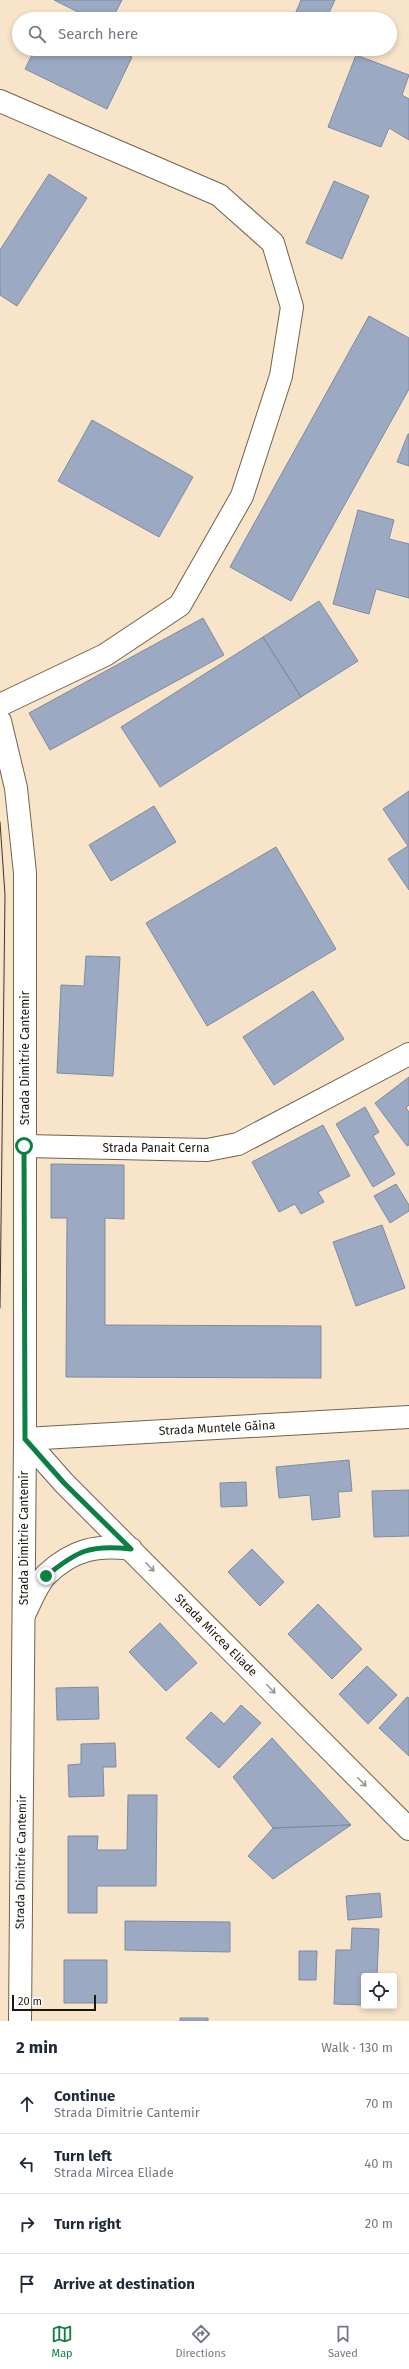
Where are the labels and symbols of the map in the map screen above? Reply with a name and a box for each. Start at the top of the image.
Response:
street label: Strada Dimitrie Cantemir [18,990,32,1125]
route start [15,1137,33,1155]
street label: Strada Panait Cerna [102,1141,210,1155]
street label: Strada Muntele Găina [158,1418,276,1438]
street label: Strada Dimitrie Cantemir [17,1470,31,1605]
one-way arrow [145,1562,155,1572]
route end [37,1567,55,1585]
street label: Strada Mircea Eliade [172,1591,260,1679]
one-way arrow [266,1684,276,1694]
one-way arrow [357,1777,367,1787]
street label: Strada Dimitrie Cantemir [13,1794,29,1929]
scale bar [12,1993,96,2012]

